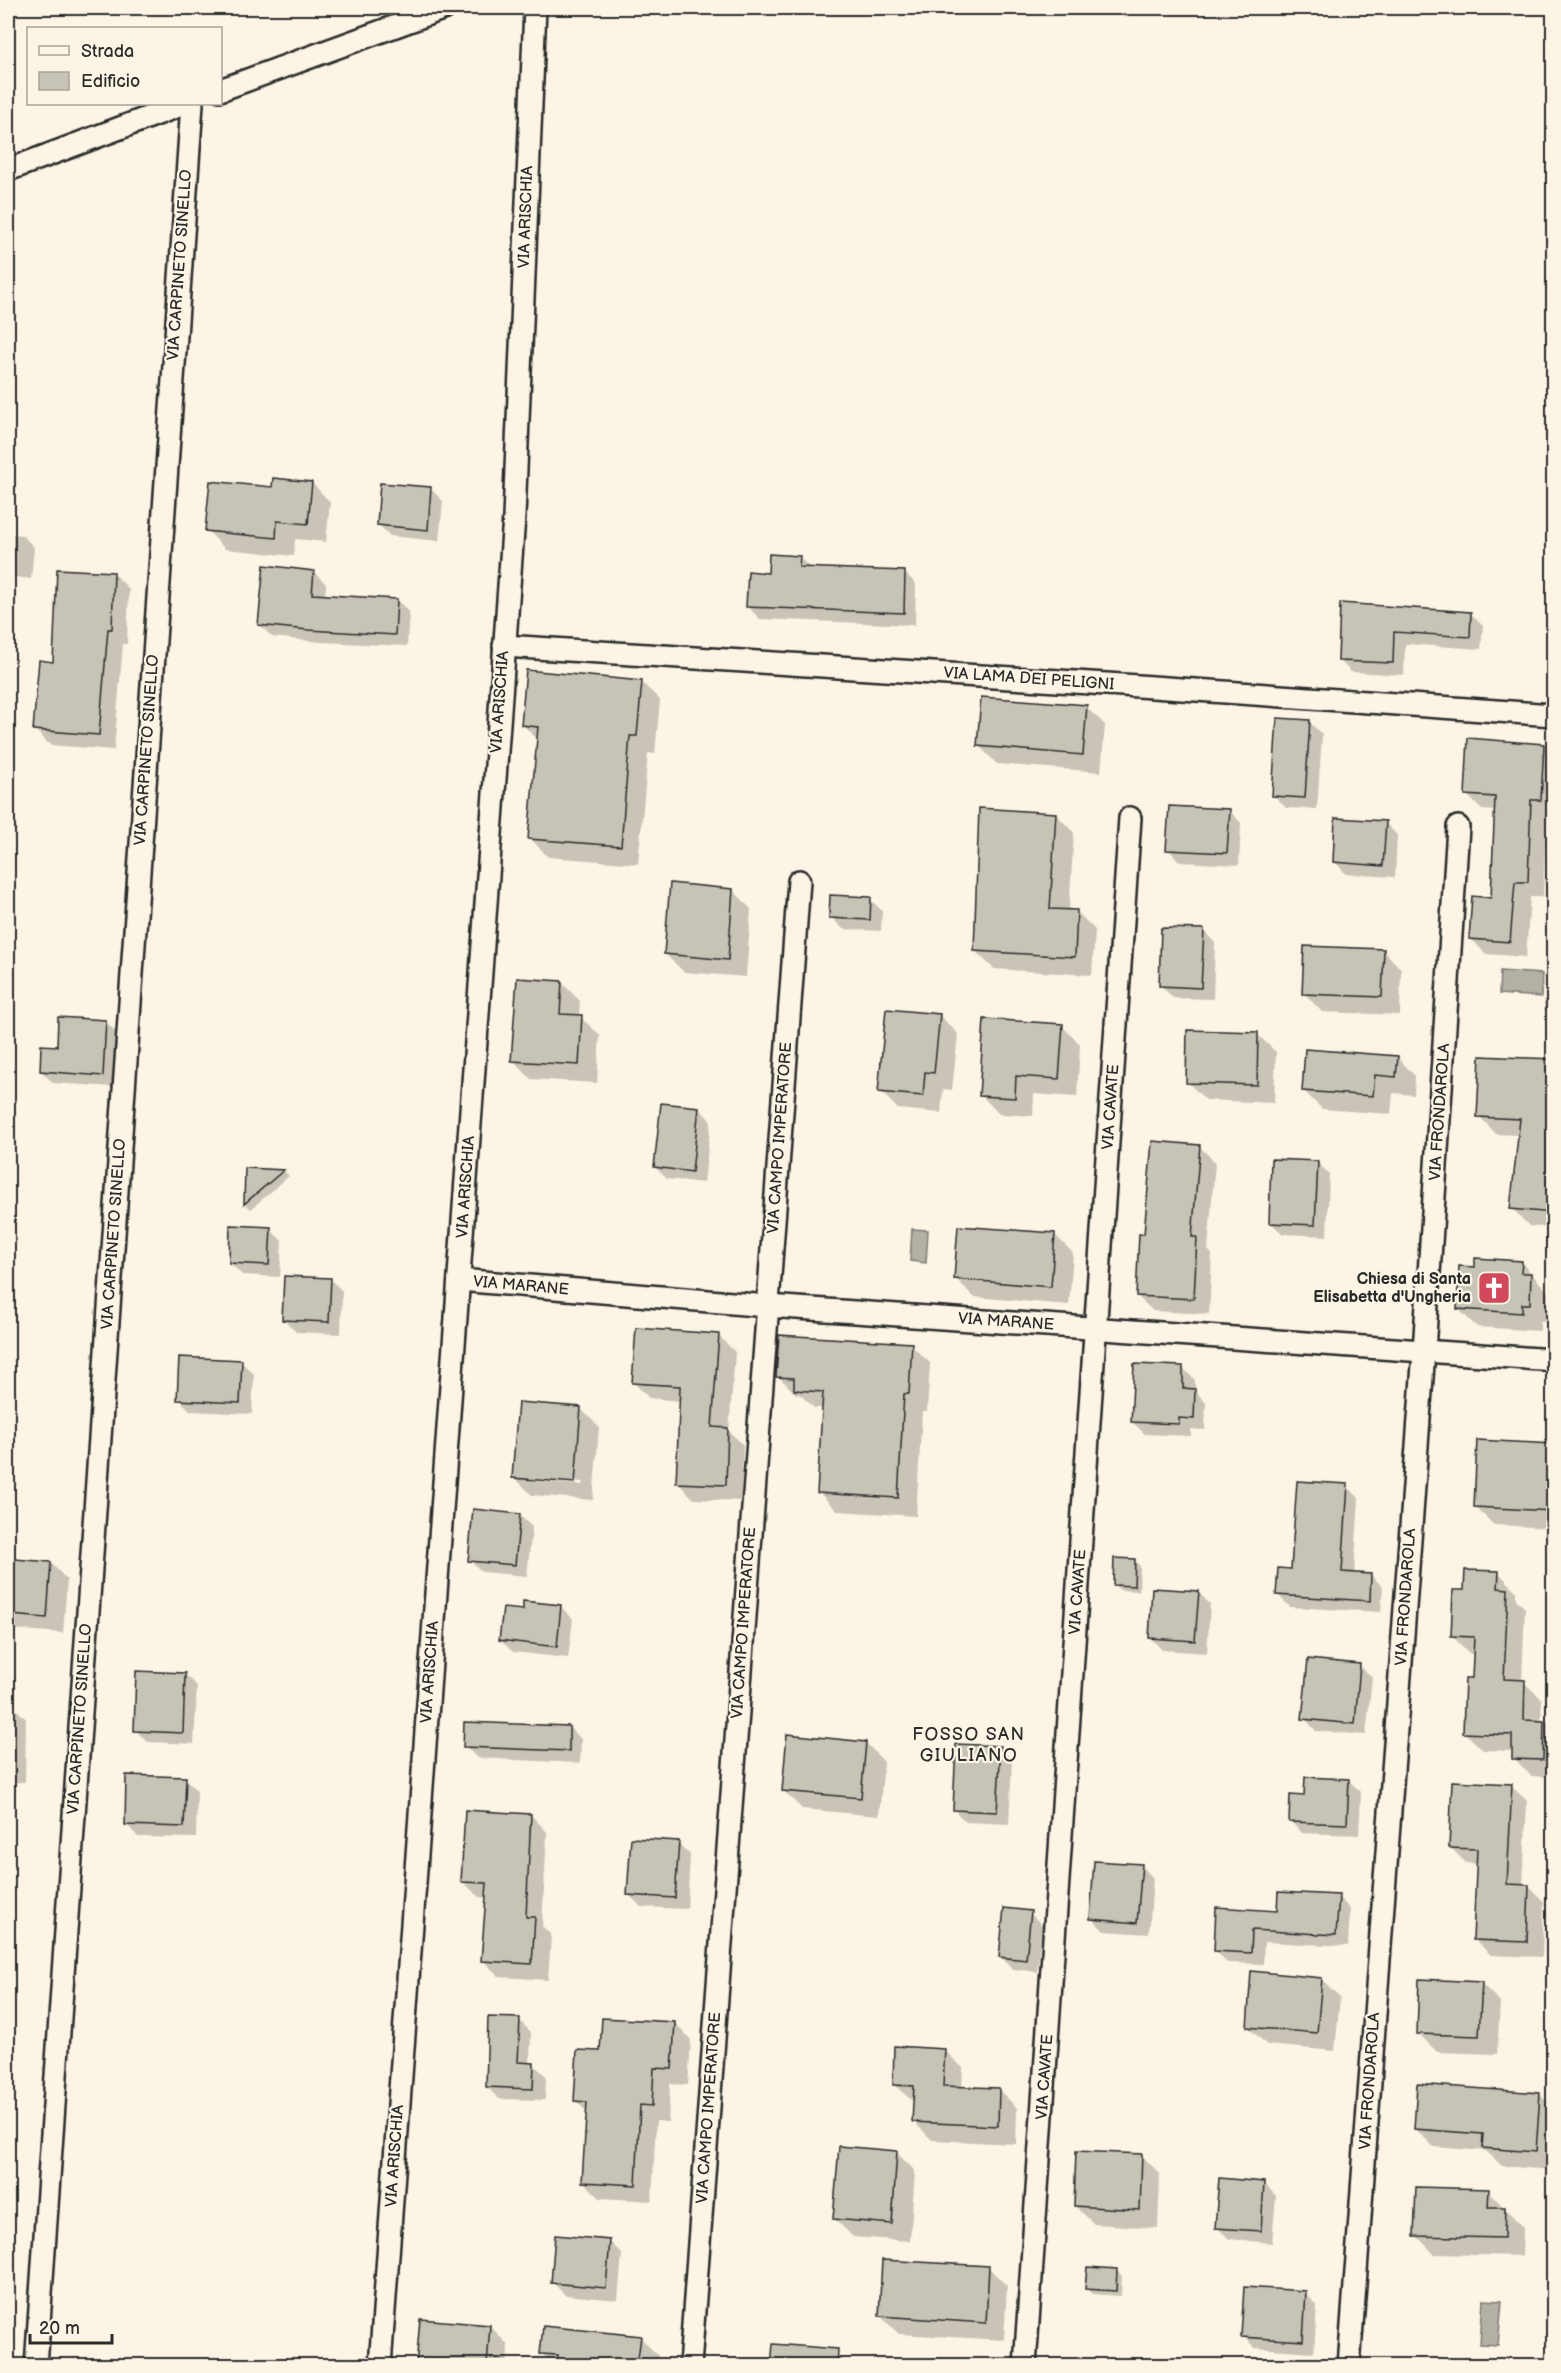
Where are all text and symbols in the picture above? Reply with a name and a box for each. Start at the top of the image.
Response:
legend [27,27,222,105]
text: Strada [81,41,134,62]
text: Edificio [81,71,140,92]
street label: VIA ARISCHIA [515,165,537,269]
street label: VIA CARPINETO SINELLO [164,169,196,361]
street label: VIA ARISCHIA [487,650,513,754]
street label: VIA CARPINETO SINELLO [131,654,163,846]
street label: VIA LAMA DEI PELIGNI [943,664,1115,694]
street label: VIA CAMPO IMPERATORE [764,1042,796,1234]
street label: VIA FRONDAROLA [1426,1042,1454,1181]
street label: VIA CAVATE [1099,1064,1123,1150]
street label: VIA ARISCHIA [453,1135,479,1239]
street label: VIA CARPINETO SINELLO [98,1138,130,1330]
place label: Chiesa di Santa Elisabetta d'Ungheria [1313,1270,1471,1307]
church icon: Chiesa di Santa Elisabetta d'Ungheria [1476,1270,1512,1306]
street label: VIA MARANE [472,1272,570,1300]
street label: VIA MARANE [957,1309,1055,1335]
street label: VIA CAMPO IMPERATORE [728,1527,760,1719]
street label: VIA FRONDAROLA [1392,1527,1420,1666]
street label: VIA CAVATE [1066,1549,1090,1635]
street label: VIA ARISCHIA [417,1620,443,1724]
street label: VIA CARPINETO SINELLO [64,1623,96,1815]
district label: FOSSO SAN GIULIANO [912,1724,1026,1766]
street label: VIA FRONDAROLA [1356,2011,1384,2150]
street label: VIA CAMPO IMPERATORE [693,2012,725,2204]
street label: VIA CAVATE [1033,2034,1057,2120]
street label: VIA ARISCHIA [382,2104,408,2208]
scale bar [30,2307,112,2345]
text: 20 m [39,2318,80,2339]

